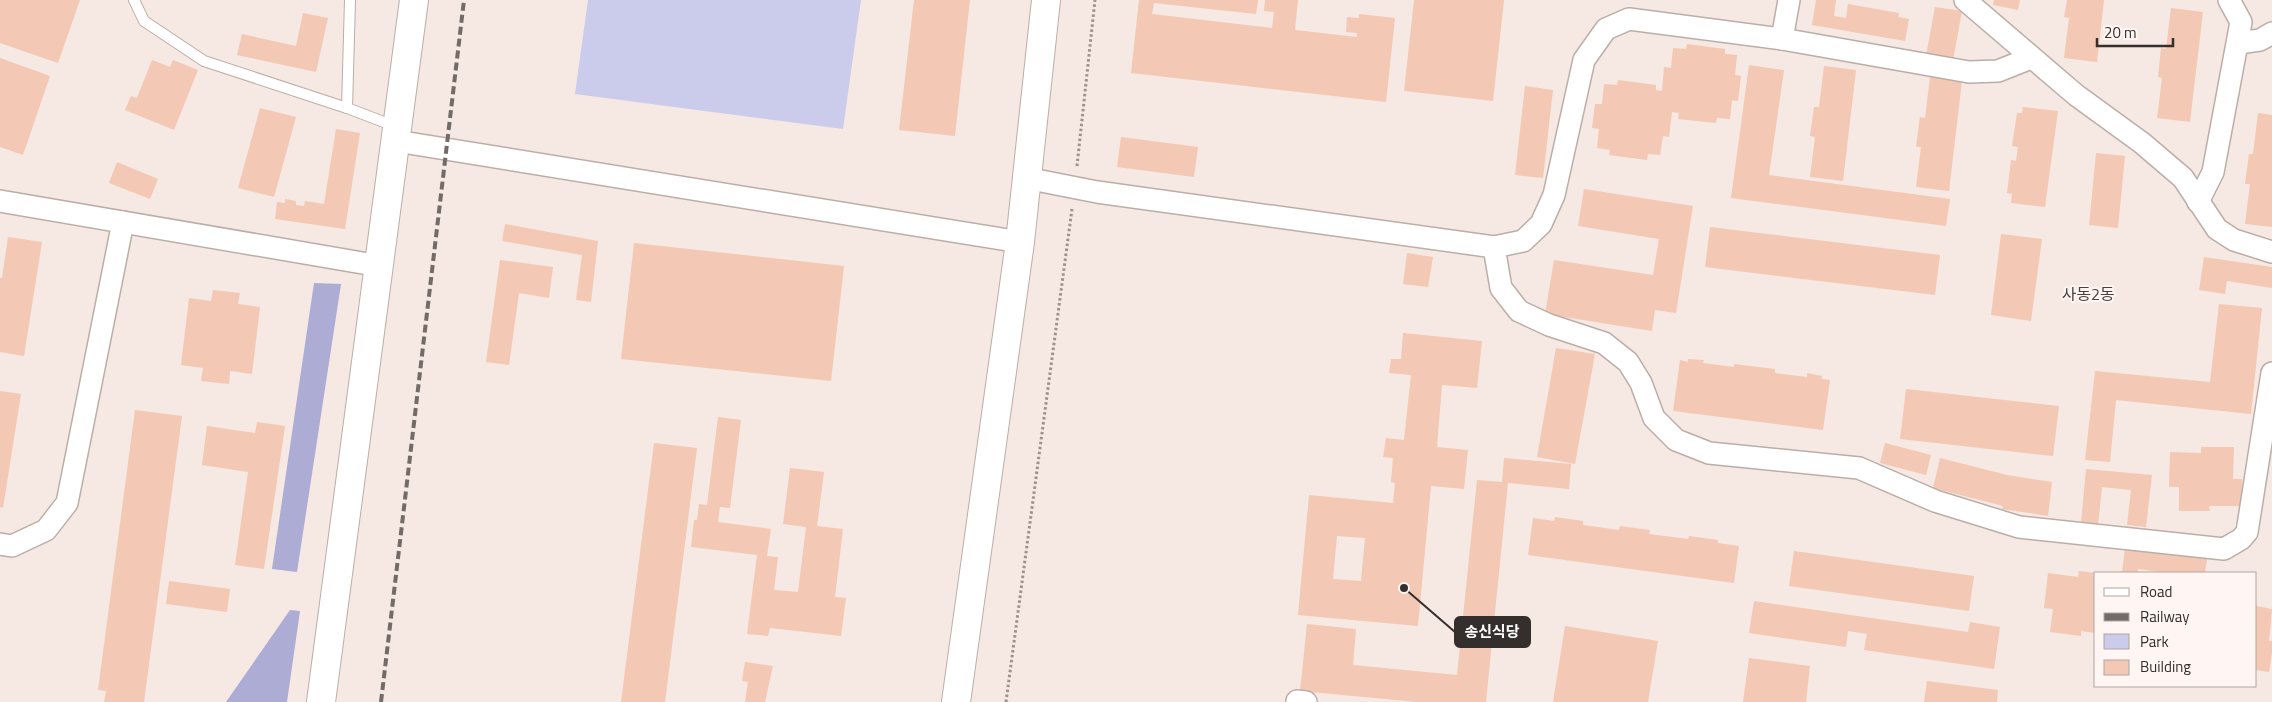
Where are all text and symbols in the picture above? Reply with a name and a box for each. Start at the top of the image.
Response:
scale bar [2097,15,2173,47]
text: 20 m [2104,21,2137,44]
district label: 사동2동 [2061,282,2115,306]
legend [2094,572,2257,687]
text: Road [2140,580,2172,603]
text: Railway [2140,605,2190,628]
callout: 송신식당 [1455,617,1530,647]
text: 송신식당 [1464,620,1520,643]
text: Park [2140,630,2169,653]
text: Building [2140,655,2191,678]

